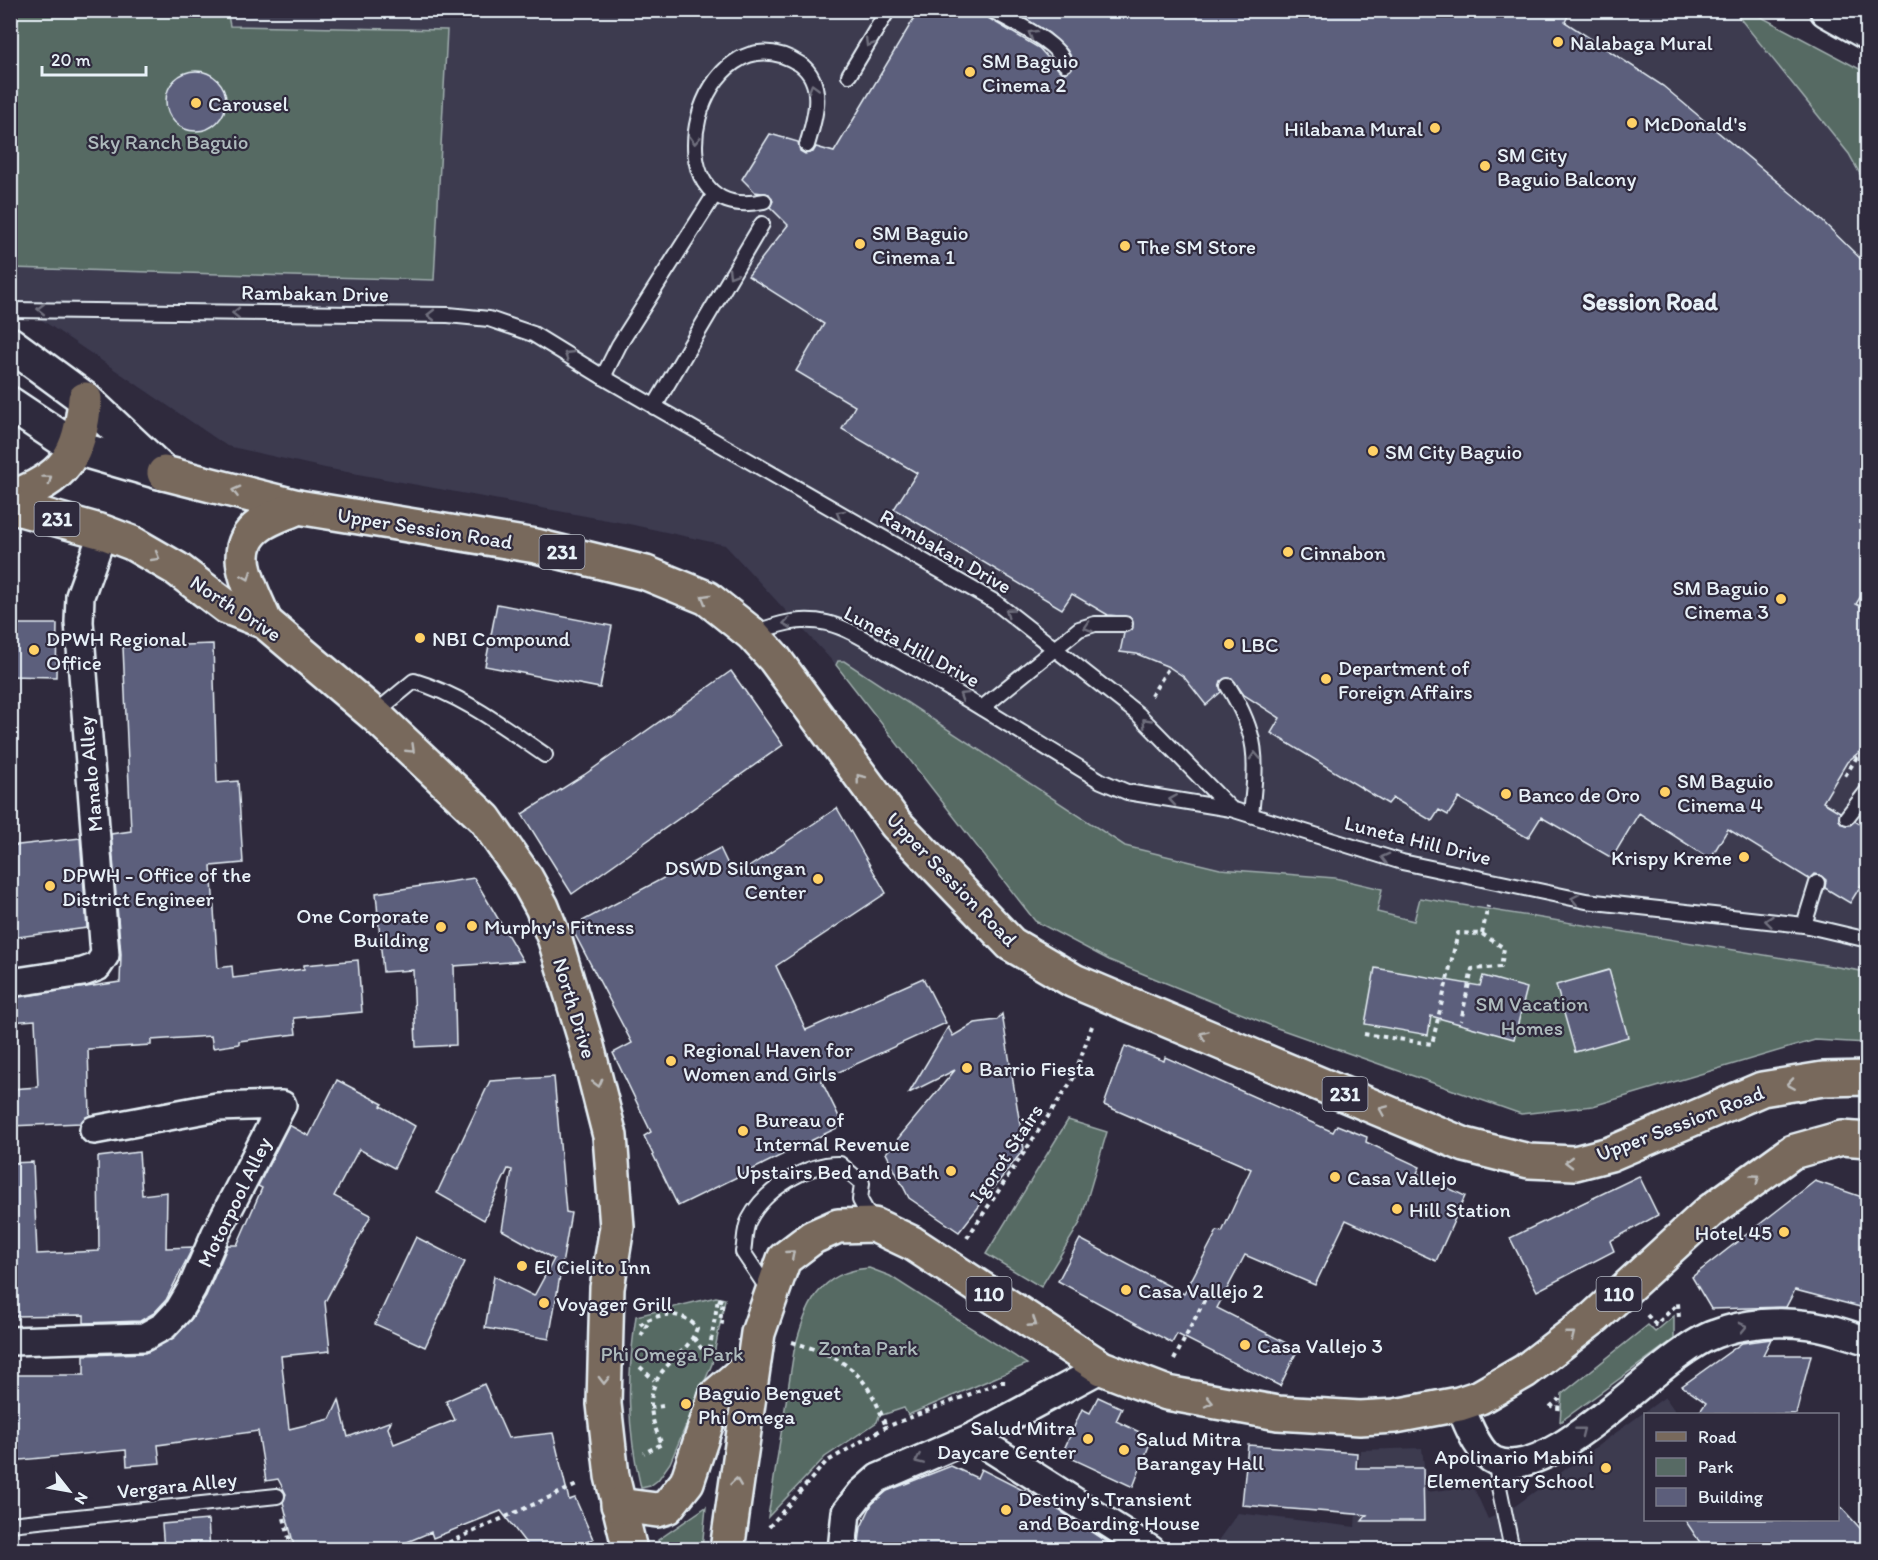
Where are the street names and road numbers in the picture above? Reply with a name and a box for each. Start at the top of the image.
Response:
street label: Rambakan Drive [241,279,389,307]
road number: 231 [34,502,80,536]
street label: Upper Session Road [335,502,515,554]
street label: Rambakan Drive [876,503,1016,599]
road number: 231 [540,535,584,569]
street label: North Drive [186,569,286,647]
street label: Luneta Hill Drive [840,600,984,692]
street label: Manalo Alley [72,715,108,833]
street label: Upper Session Road [881,806,1023,952]
street label: Luneta Hill Drive [1342,810,1494,870]
street label: North Drive [548,955,602,1061]
road number: 231 [1322,1077,1368,1111]
street label: Upper Session Road [1593,1079,1768,1166]
street label: Igorot Stairs [964,1099,1048,1207]
street label: Motorpool Alley [192,1133,276,1271]
road number: 110 [966,1277,1012,1311]
road number: 110 [1596,1277,1642,1311]
street label: Vergara Alley [116,1466,238,1504]

